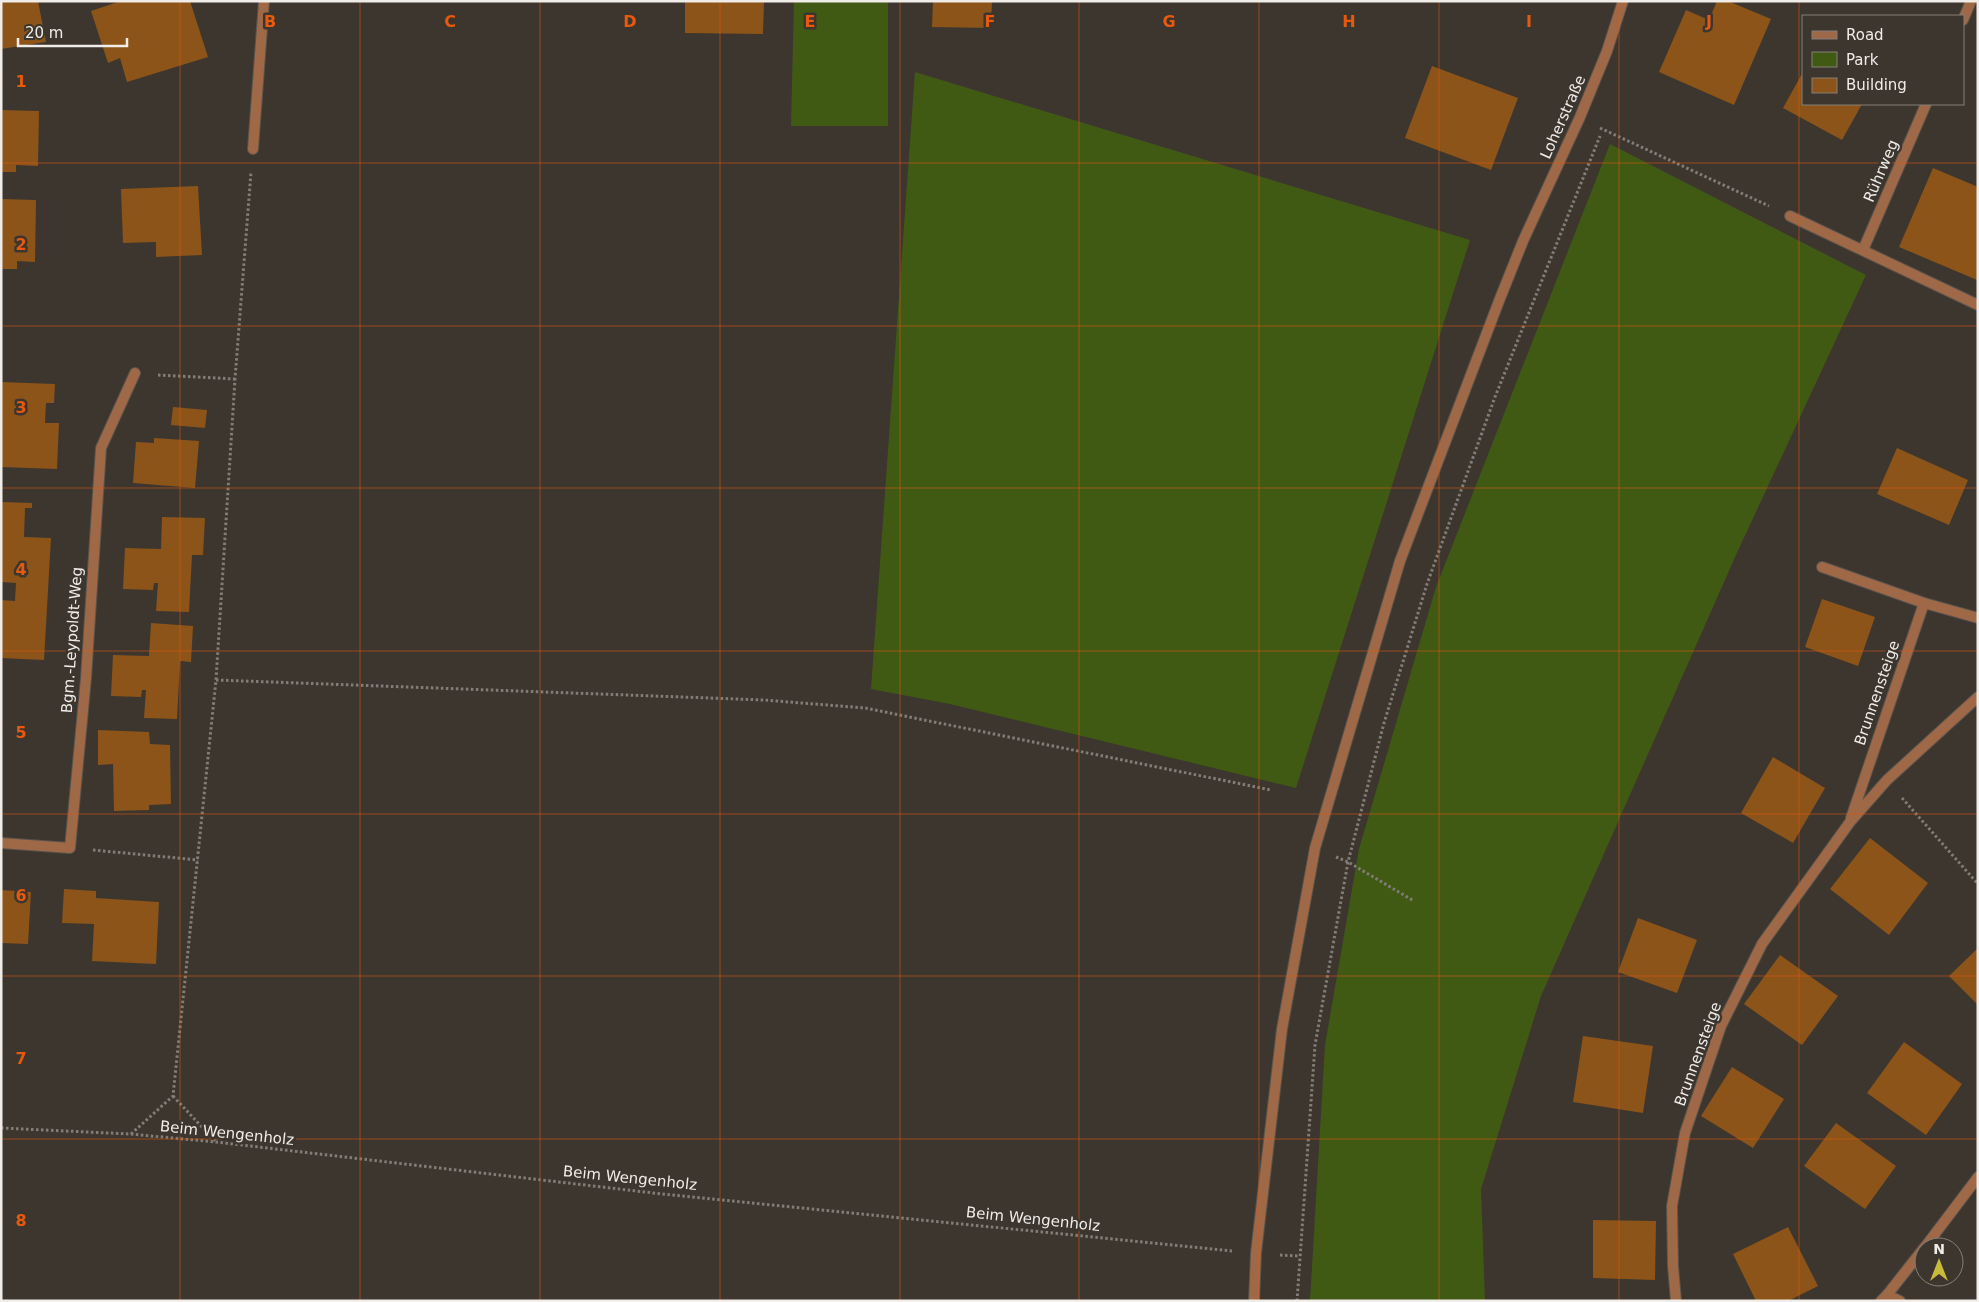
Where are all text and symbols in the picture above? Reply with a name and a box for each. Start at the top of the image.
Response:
text: B [264,12,276,31]
text: C [444,12,456,31]
text: D [623,12,637,31]
text: E [805,12,815,31]
text: F [985,12,995,31]
text: G [1162,12,1176,31]
text: H [1342,12,1356,31]
text: I [1526,12,1532,31]
text: J [1705,12,1712,31]
scale bar [18,15,126,47]
legend [1802,15,1964,105]
text: 20 m [25,24,63,42]
text: Road [1846,26,1884,44]
text: Park [1846,51,1879,69]
text: 1 [15,72,27,91]
street label: Loherstraße [1536,72,1590,162]
text: Building [1846,76,1907,94]
street label: Rührweg [1860,137,1902,205]
text: 2 [15,235,27,254]
text: 3 [15,398,27,417]
text: 4 [15,560,27,579]
street label: Bgm.-Leypoldt-Weg [58,566,86,714]
street label: Brunnensteige [1851,638,1903,748]
text: 5 [15,723,27,742]
text: 6 [15,886,27,905]
street label: Brunnensteige [1671,999,1725,1109]
text: 7 [15,1049,27,1068]
street label: Beim Wengenholz [159,1117,295,1149]
street label: Beim Wengenholz [562,1162,698,1194]
street label: Beim Wengenholz [965,1203,1101,1235]
text: 8 [15,1211,27,1230]
north arrow [1914,1237,1964,1287]
text: N [1933,1241,1945,1257]

